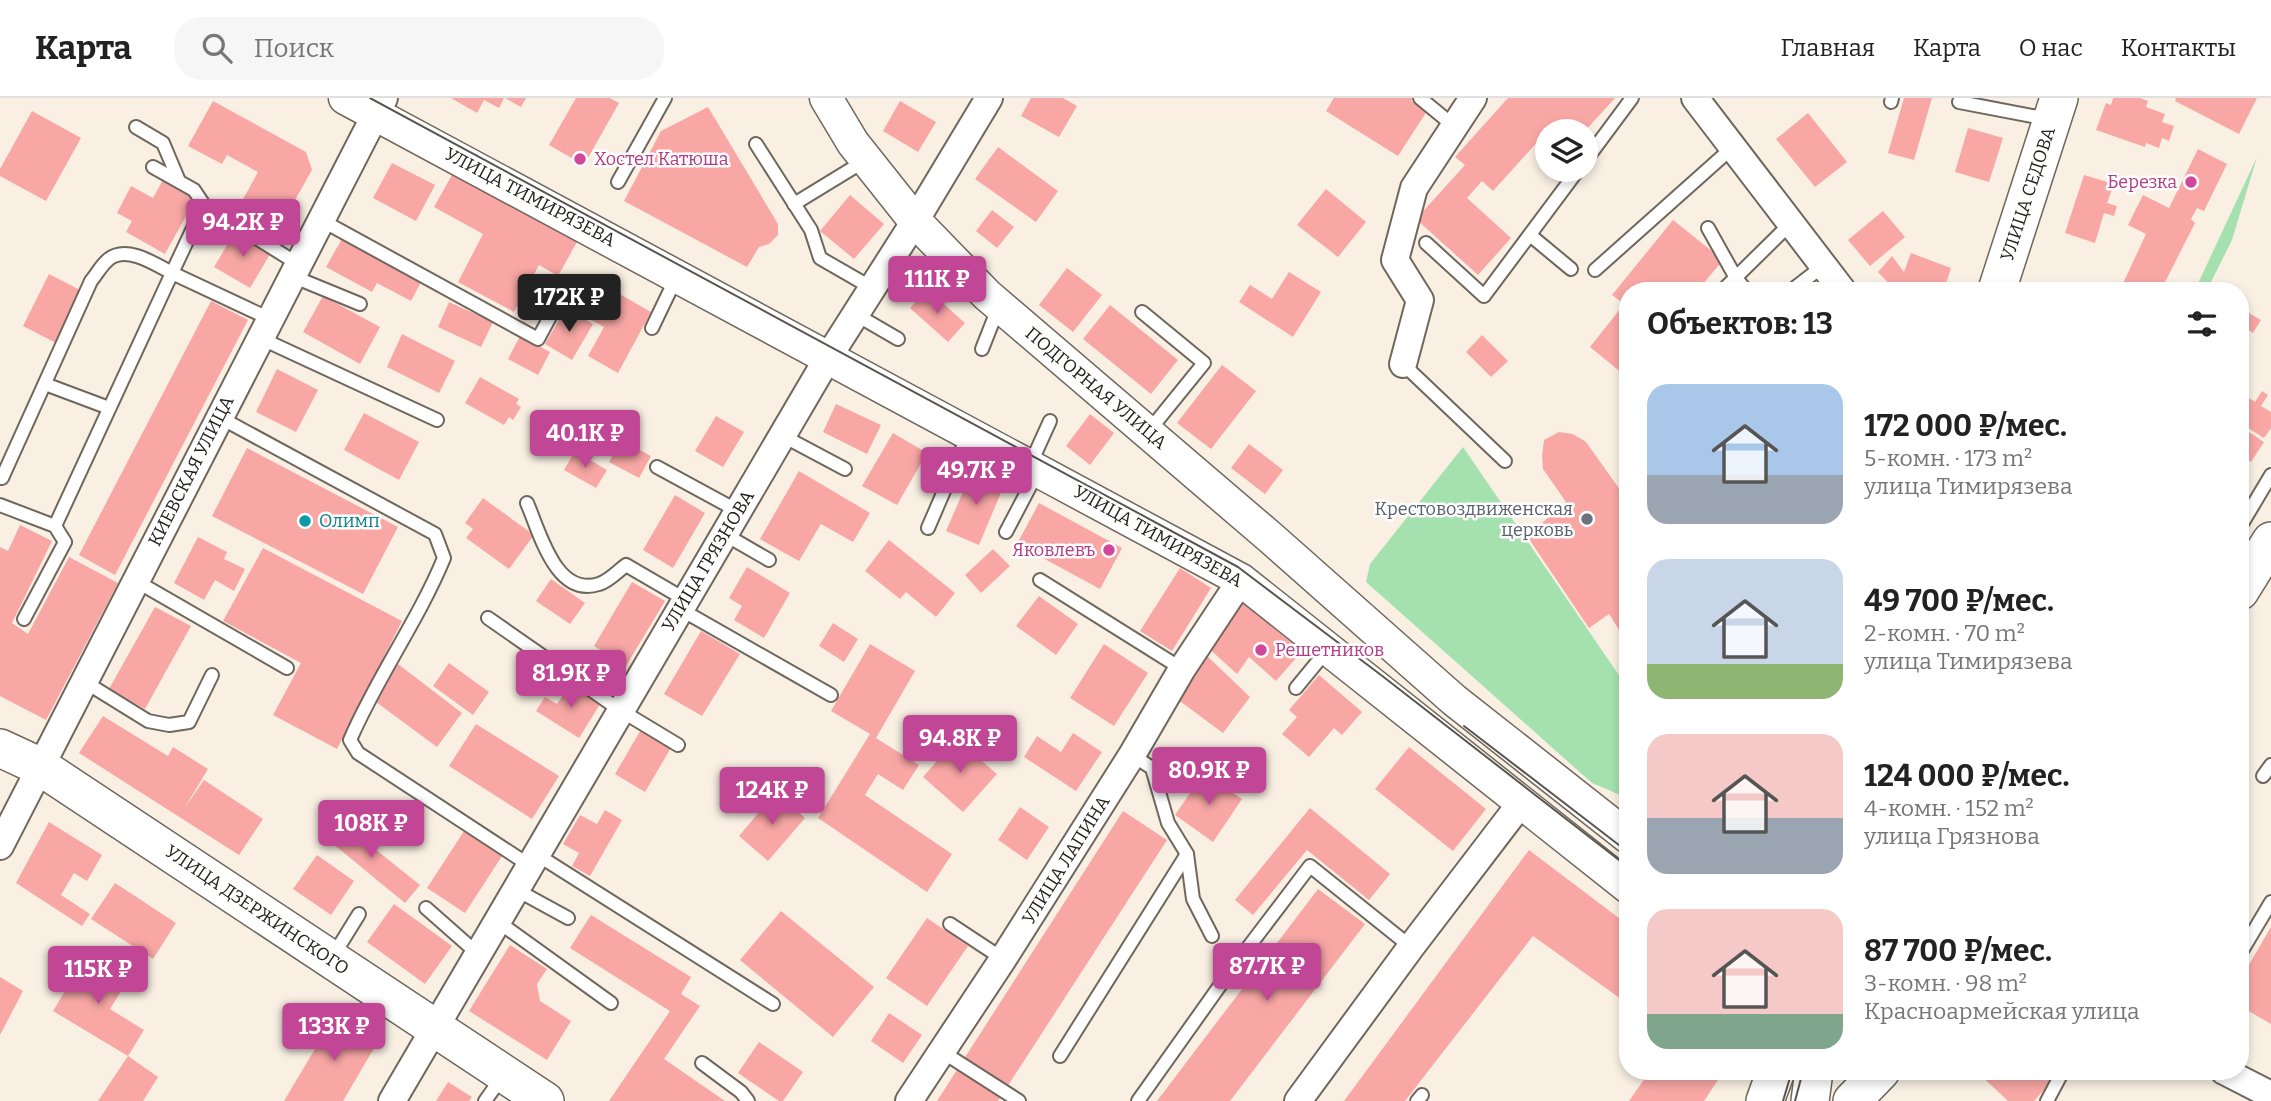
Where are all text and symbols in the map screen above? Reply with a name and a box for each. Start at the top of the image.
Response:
search box [174,17,664,80]
text: Карта [35,28,132,68]
icon: search [198,29,236,67]
text: Поиск [254,33,334,64]
text: Главная [1780,34,1875,62]
text: Карта [1913,34,1981,62]
text: О нас [2019,34,2083,62]
text: Контакты [2121,34,2236,62]
map controls [1535,119,1598,182]
button: layers [1535,119,1598,182]
street label: УЛИЦА СЕДОВА [1996,124,2060,264]
street label: УЛИЦА ТИМИРЯЗЕВА [441,143,619,251]
place label: Хостел Катюша [594,148,729,170]
marker: Хостел Катюша [572,151,588,167]
place label: Березка [2107,171,2177,193]
marker: Березка [2183,174,2199,190]
pin: 94.2K ₽ [178,200,308,259]
text: 94.2K ₽ [202,208,284,236]
pin: 111K ₽ [880,256,994,316]
text: 111K ₽ [904,265,970,293]
pin: 172K ₽ [512,274,626,334]
text: 172K ₽ [534,283,604,311]
icon: filters [2183,305,2221,343]
text: Объектов: 13 [1647,306,1833,342]
street label: ПОДГОРНАЯ УЛИЦА [1021,322,1171,454]
street label: КИЕВСКАЯ УЛИЦА [144,392,239,550]
text: 172 000 ₽/мес. [1864,408,2067,444]
pin: 40.1K ₽ [520,410,650,470]
icon: home [1703,412,1787,496]
text: 40.1K ₽ [546,419,624,447]
text: 5-комн. · 173 m² [1864,444,2032,472]
pin: 49.7K ₽ [911,448,1041,507]
text: 49.7K ₽ [937,456,1015,484]
text: улица Тимирязева [1864,472,2073,500]
street label: УЛИЦА ТИМИРЯЗЕВА [1069,480,1247,592]
street label: УЛИЦА ГРЯЗНОВА [657,486,759,636]
place label: Крестовоздвиженская церковь [1375,498,1573,541]
place label: Олимп [319,510,380,532]
marker: Крестовоздвиженская церковь [1579,511,1595,527]
marker: Олимп [297,513,313,529]
place label: Яковлевъ [1012,539,1095,561]
marker: Яковлевъ [1101,542,1117,558]
text: 49 700 ₽/мес. [1864,583,2054,619]
icon: home [1703,587,1787,671]
text: 2-комн. · 70 m² [1864,619,2025,647]
place label: Решетников [1275,639,1384,661]
marker: Решетников [1253,642,1269,658]
text: улица Тимирязева [1864,647,2073,675]
pin: 81.9K ₽ [506,650,636,710]
text: 81.9K ₽ [532,659,610,687]
pin: 94.8K ₽ [895,716,1025,775]
text: 94.8K ₽ [919,724,1001,752]
pin: 80.9K ₽ [1144,748,1274,807]
text: 80.9K ₽ [1168,756,1250,784]
text: 124 000 ₽/мес. [1864,758,2069,794]
icon: home [1703,762,1787,846]
pin: 124K ₽ [715,768,829,827]
text: 124K ₽ [736,776,808,804]
street label: УЛИЦА ЛАПИНА [1018,791,1115,928]
text: 4-комн. · 152 m² [1864,794,2034,822]
pin: 108K ₽ [314,800,428,860]
text: 108K ₽ [334,809,408,837]
text: улица Грязнова [1864,822,2040,850]
street label: УЛИЦА ДЗЕРЖИНСКОГО [161,840,353,980]
text: 87 700 ₽/мес. [1864,933,2052,969]
icon: home [1703,937,1787,1021]
pin: 87.7K ₽ [1202,944,1332,1003]
pin: 115K ₽ [41,946,155,1006]
text: 87.7K ₽ [1229,952,1305,980]
text: 115K ₽ [64,955,132,983]
text: 3-комн. · 98 m² [1864,969,2027,997]
text: Красноармейская улица [1864,997,2140,1025]
pin: 133K ₽ [277,1004,391,1063]
text: 133K ₽ [298,1012,370,1040]

